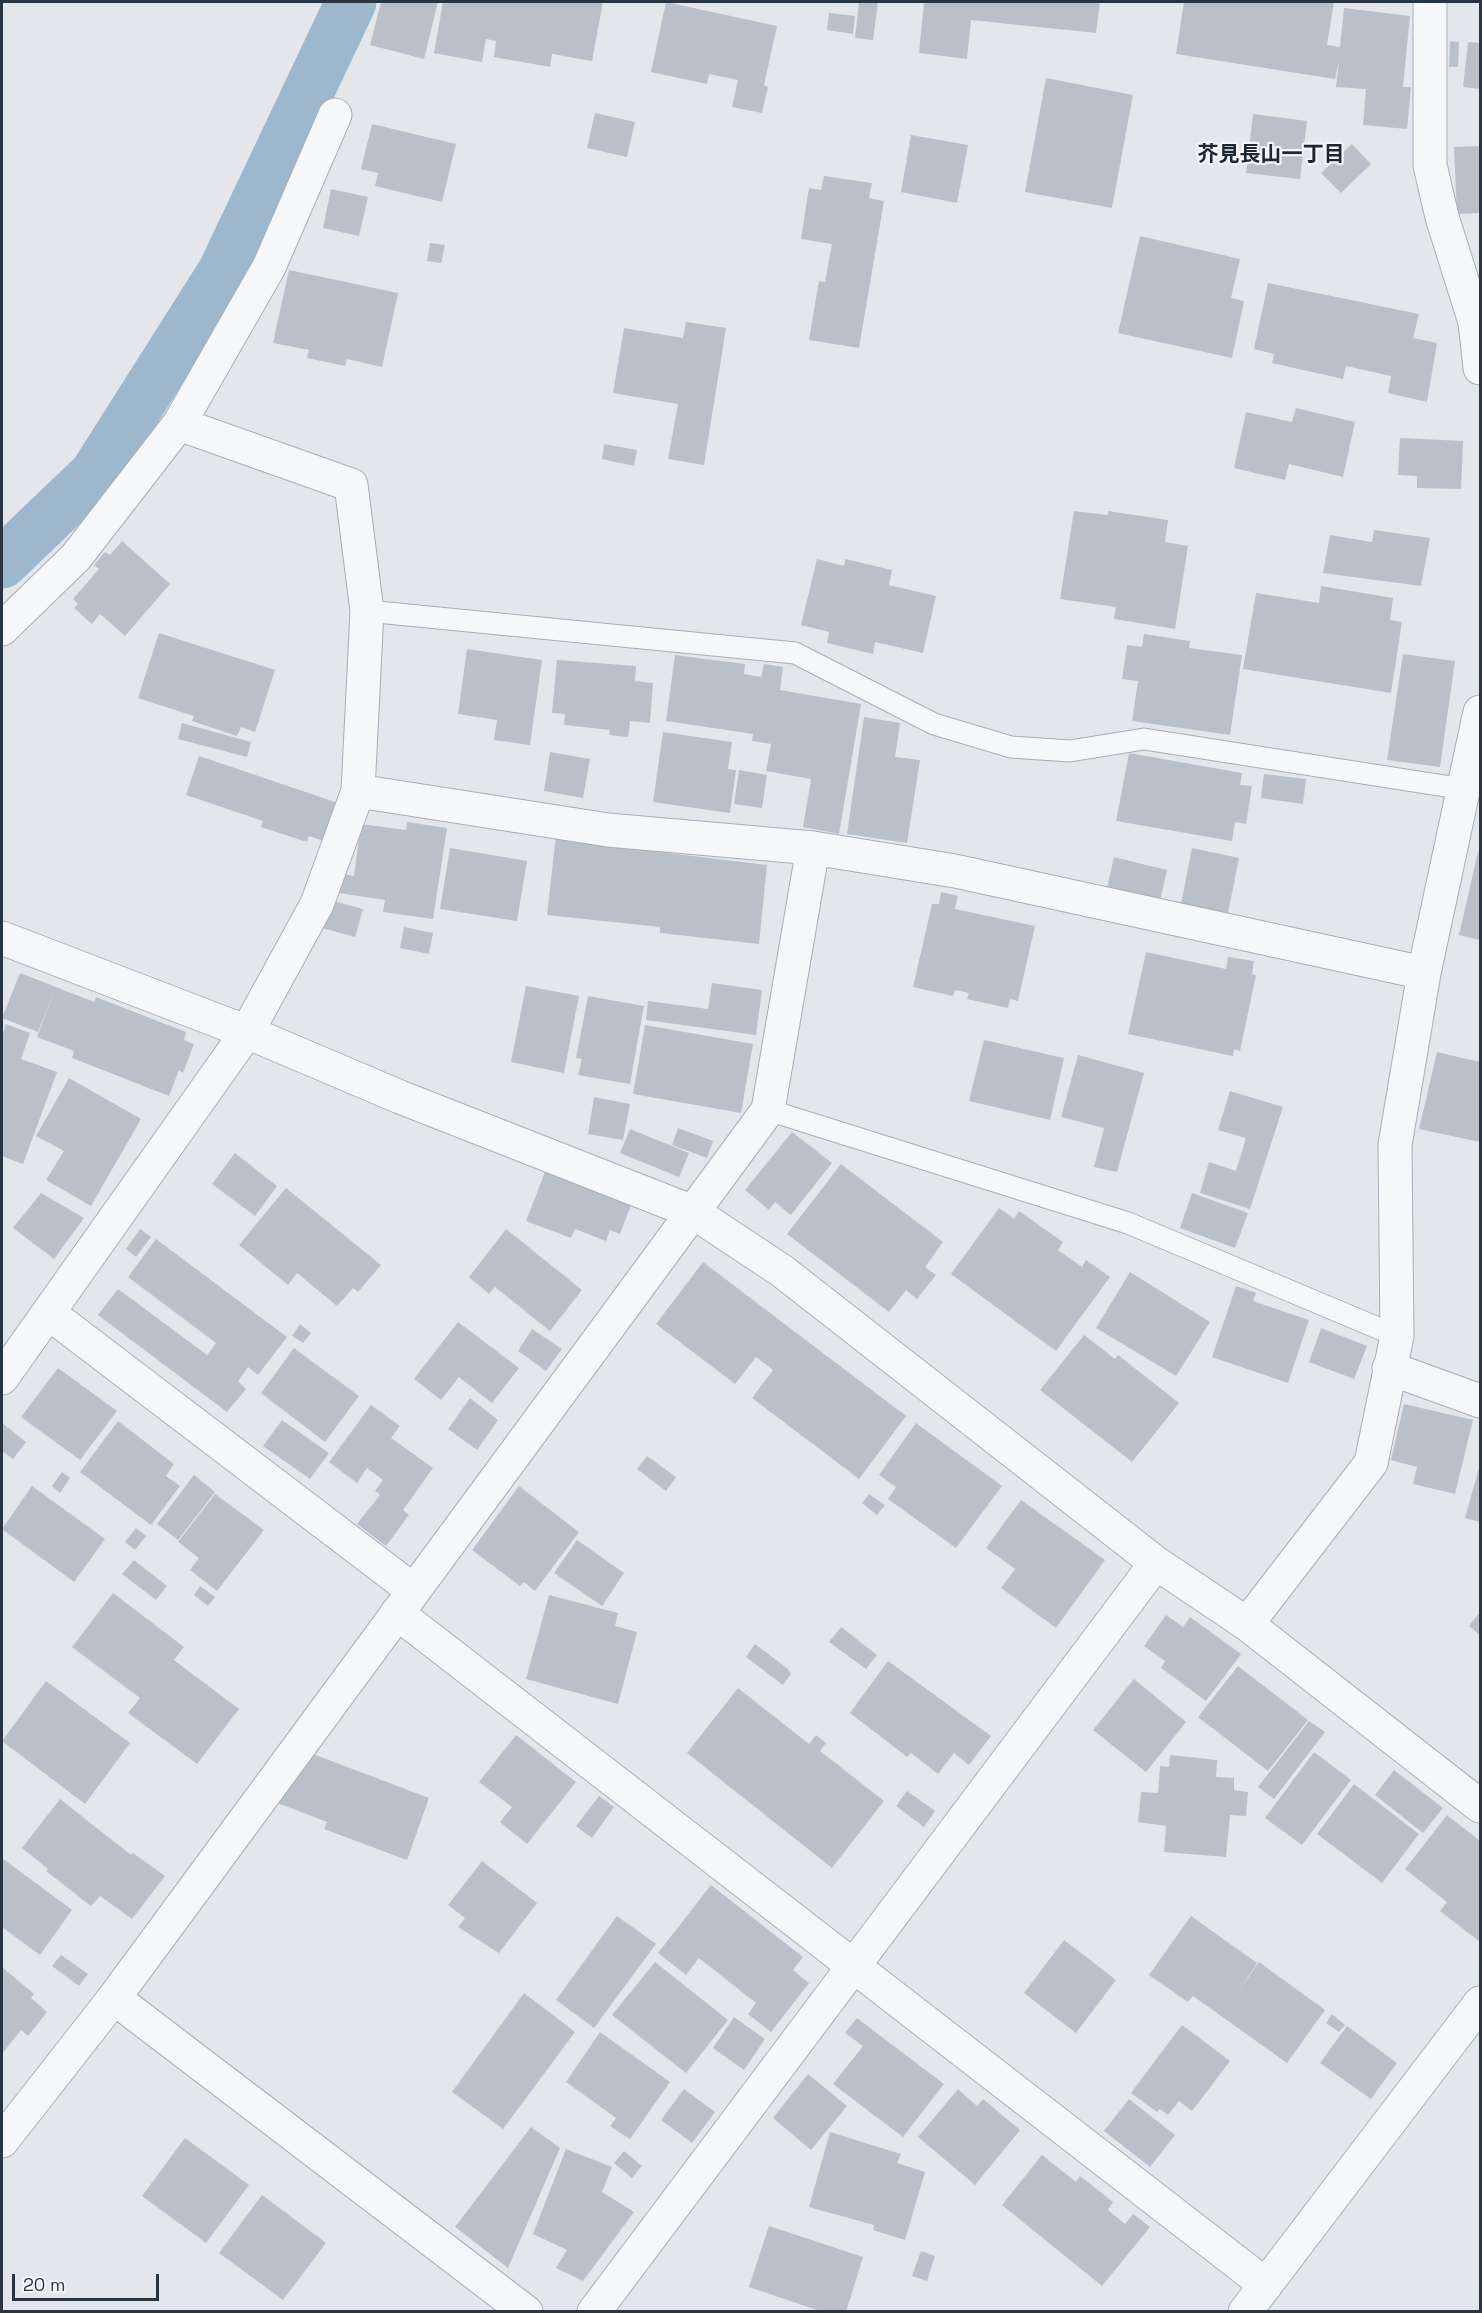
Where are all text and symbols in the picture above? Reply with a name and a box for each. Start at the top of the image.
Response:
district label: 芥見長山一丁目 [1198,142,1344,168]
scale bar [15,2262,162,2300]
text: 20 m [23,2273,66,2296]

